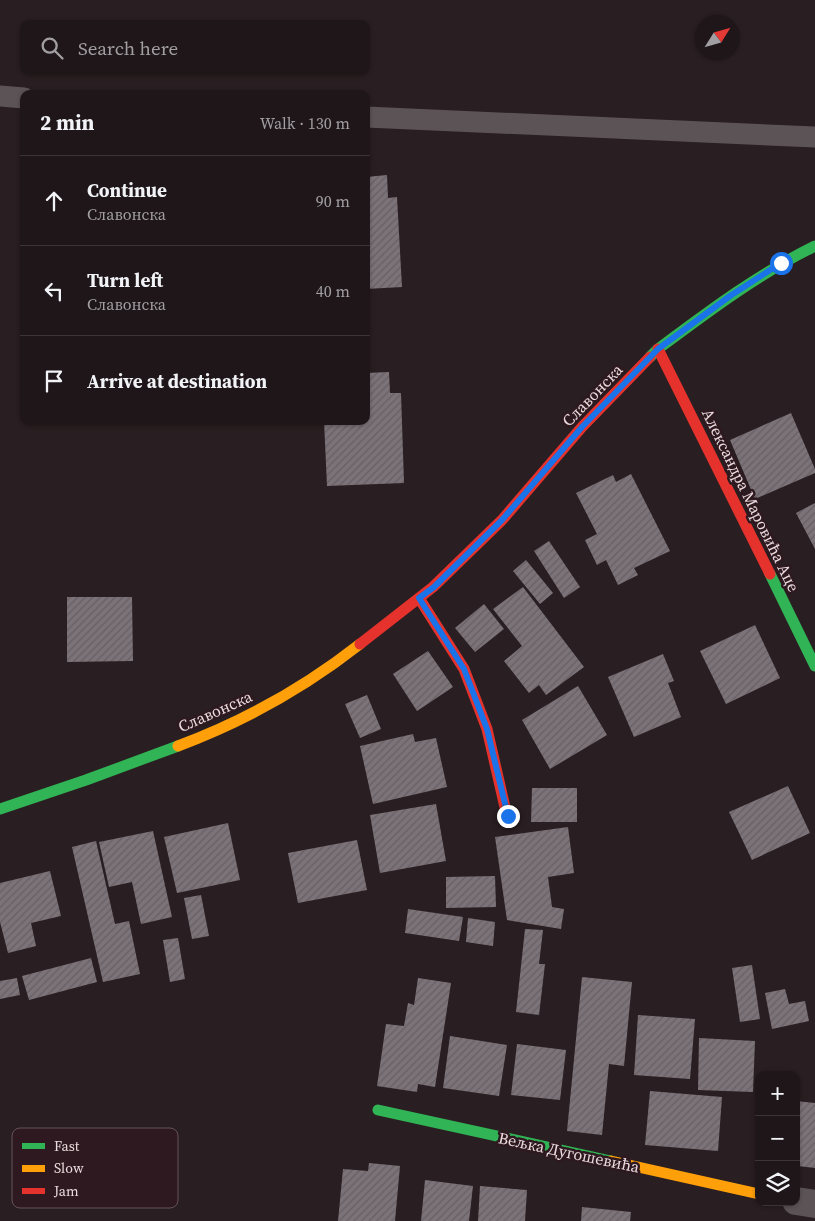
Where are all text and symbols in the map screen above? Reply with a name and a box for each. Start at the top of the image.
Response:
north arrow [695,15,740,60]
search box [20,20,370,75]
icon: search [38,34,66,62]
text: Search here [78,35,178,61]
text: 2 min [40,108,95,137]
text: Walk · 130 m [260,112,350,134]
text: Continue [87,177,167,203]
icon: ahead [40,187,68,215]
text: 90 m [316,190,350,212]
text: Славонска [87,203,166,225]
route start [770,252,793,275]
text: Turn left [87,267,163,293]
icon: left [40,277,68,305]
text: 40 m [316,280,350,302]
text: Славонска [87,293,166,315]
street label: Славонска [557,358,628,431]
icon: arrive [40,367,68,395]
text: Arrive at destination [87,368,267,394]
street label: Александра Маровића Аце [697,405,805,595]
street label: Славонска [174,685,256,737]
route end [497,805,520,828]
map controls [755,1071,800,1206]
button: + [755,1071,800,1116]
button: − [755,1116,800,1161]
street label: Вељка Дугошевића [496,1126,642,1178]
legend [12,1128,178,1208]
text: Fast [54,1136,80,1156]
text: Slow [54,1158,84,1178]
button: layers [755,1161,800,1206]
text: Jam [53,1181,79,1201]

